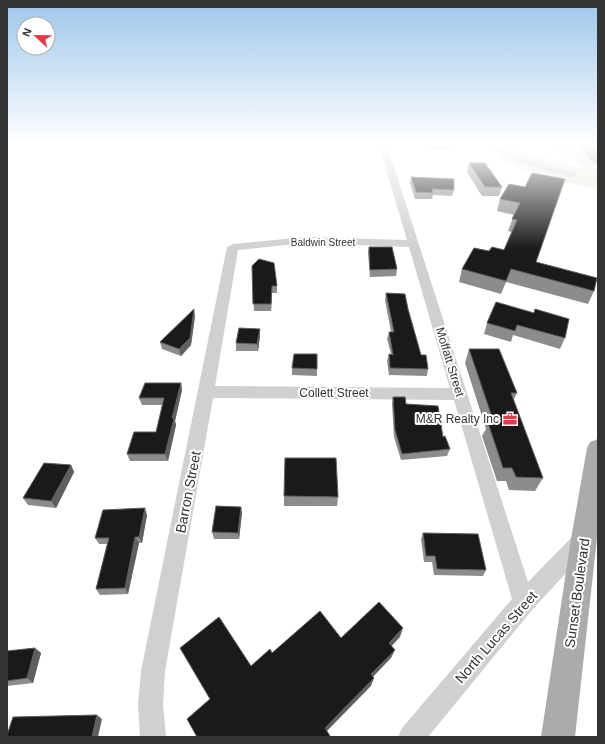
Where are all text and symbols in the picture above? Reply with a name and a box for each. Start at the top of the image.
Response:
north arrow [16,16,56,56]
text: N [20,26,34,38]
street label: Baldwin Street [291,237,355,248]
street label: Moffatt Street [433,326,467,399]
street label: Collett Street [299,386,369,400]
office icon: M&R Realty Inc [502,411,518,427]
place label: M&R Realty Inc [416,412,499,426]
street label: Barron Street [172,450,204,534]
street label: Sunset Boulevard [561,537,593,649]
street label: North Lucas Street [452,588,540,686]

